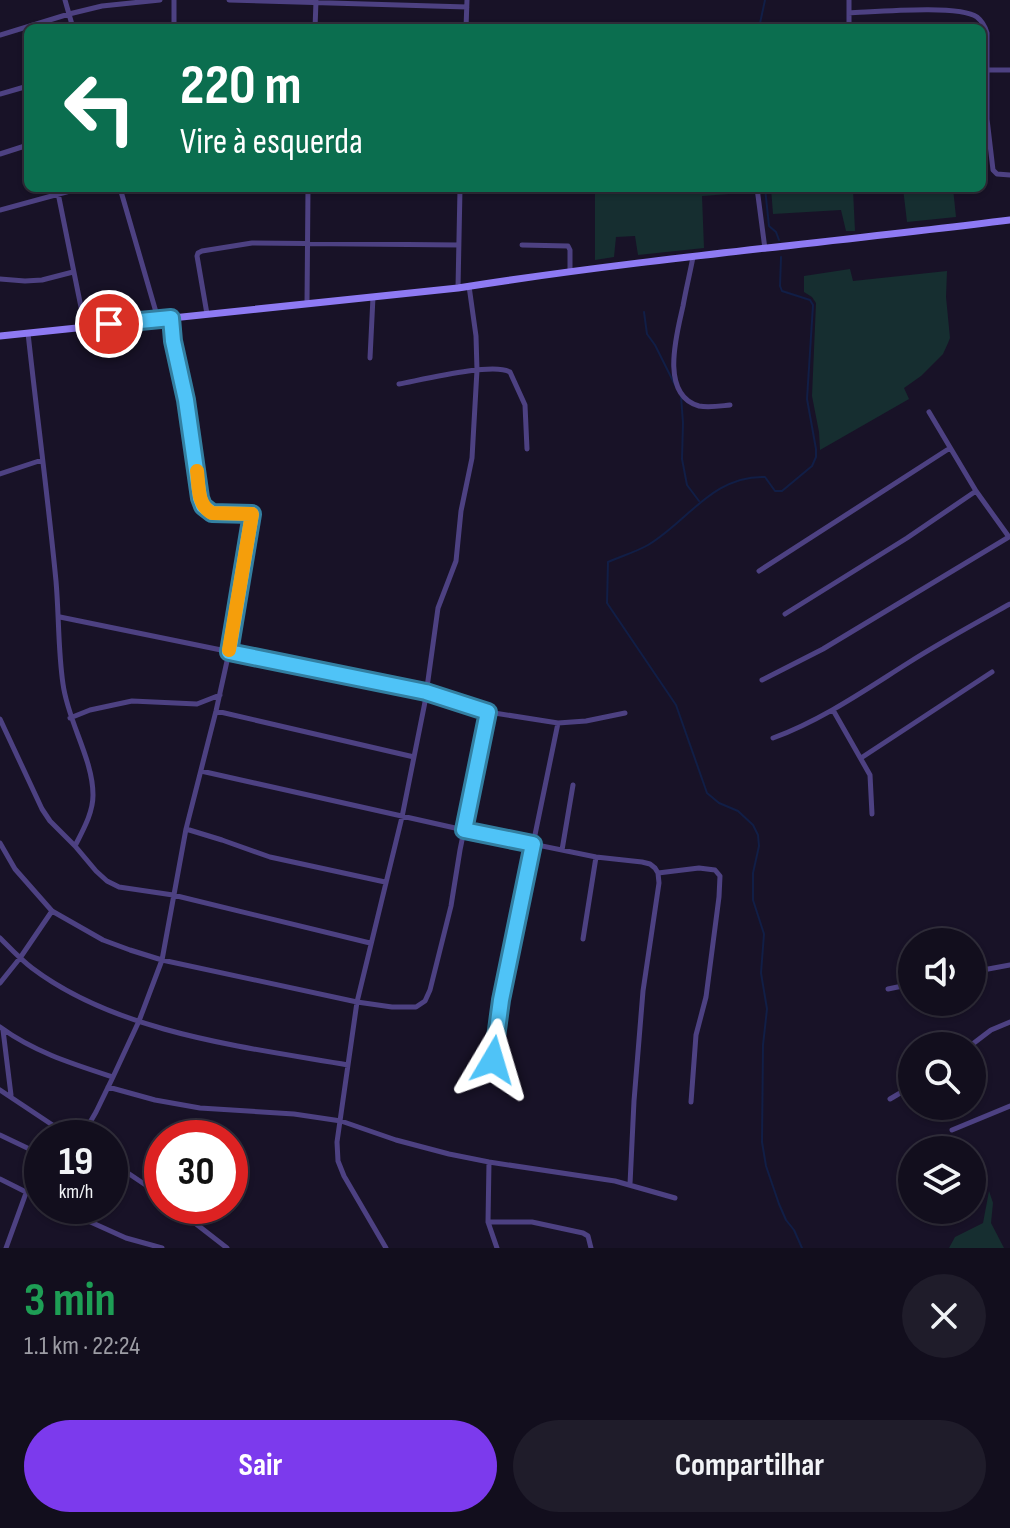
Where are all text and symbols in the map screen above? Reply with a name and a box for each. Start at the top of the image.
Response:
text: 220 m [180,53,302,120]
icon: left [48,56,152,160]
text: Vire à esquerda [180,121,363,164]
pin [75,290,143,358]
icon: arrive [87,302,131,346]
map controls [898,928,986,1224]
button: sound [898,928,986,1016]
position arrow [451,1018,535,1102]
button: search [898,1032,986,1120]
speed limit sign: 30 [144,1120,248,1224]
button: layers [898,1136,986,1224]
text: 19 [59,1138,93,1186]
text: km/h [59,1180,93,1204]
text: 3 min [24,1272,116,1329]
button: close [902,1274,986,1358]
text: 1.1 km · 22:24 [24,1331,140,1362]
button: Sair [24,1420,497,1512]
button: Compartilhar [513,1420,986,1512]

